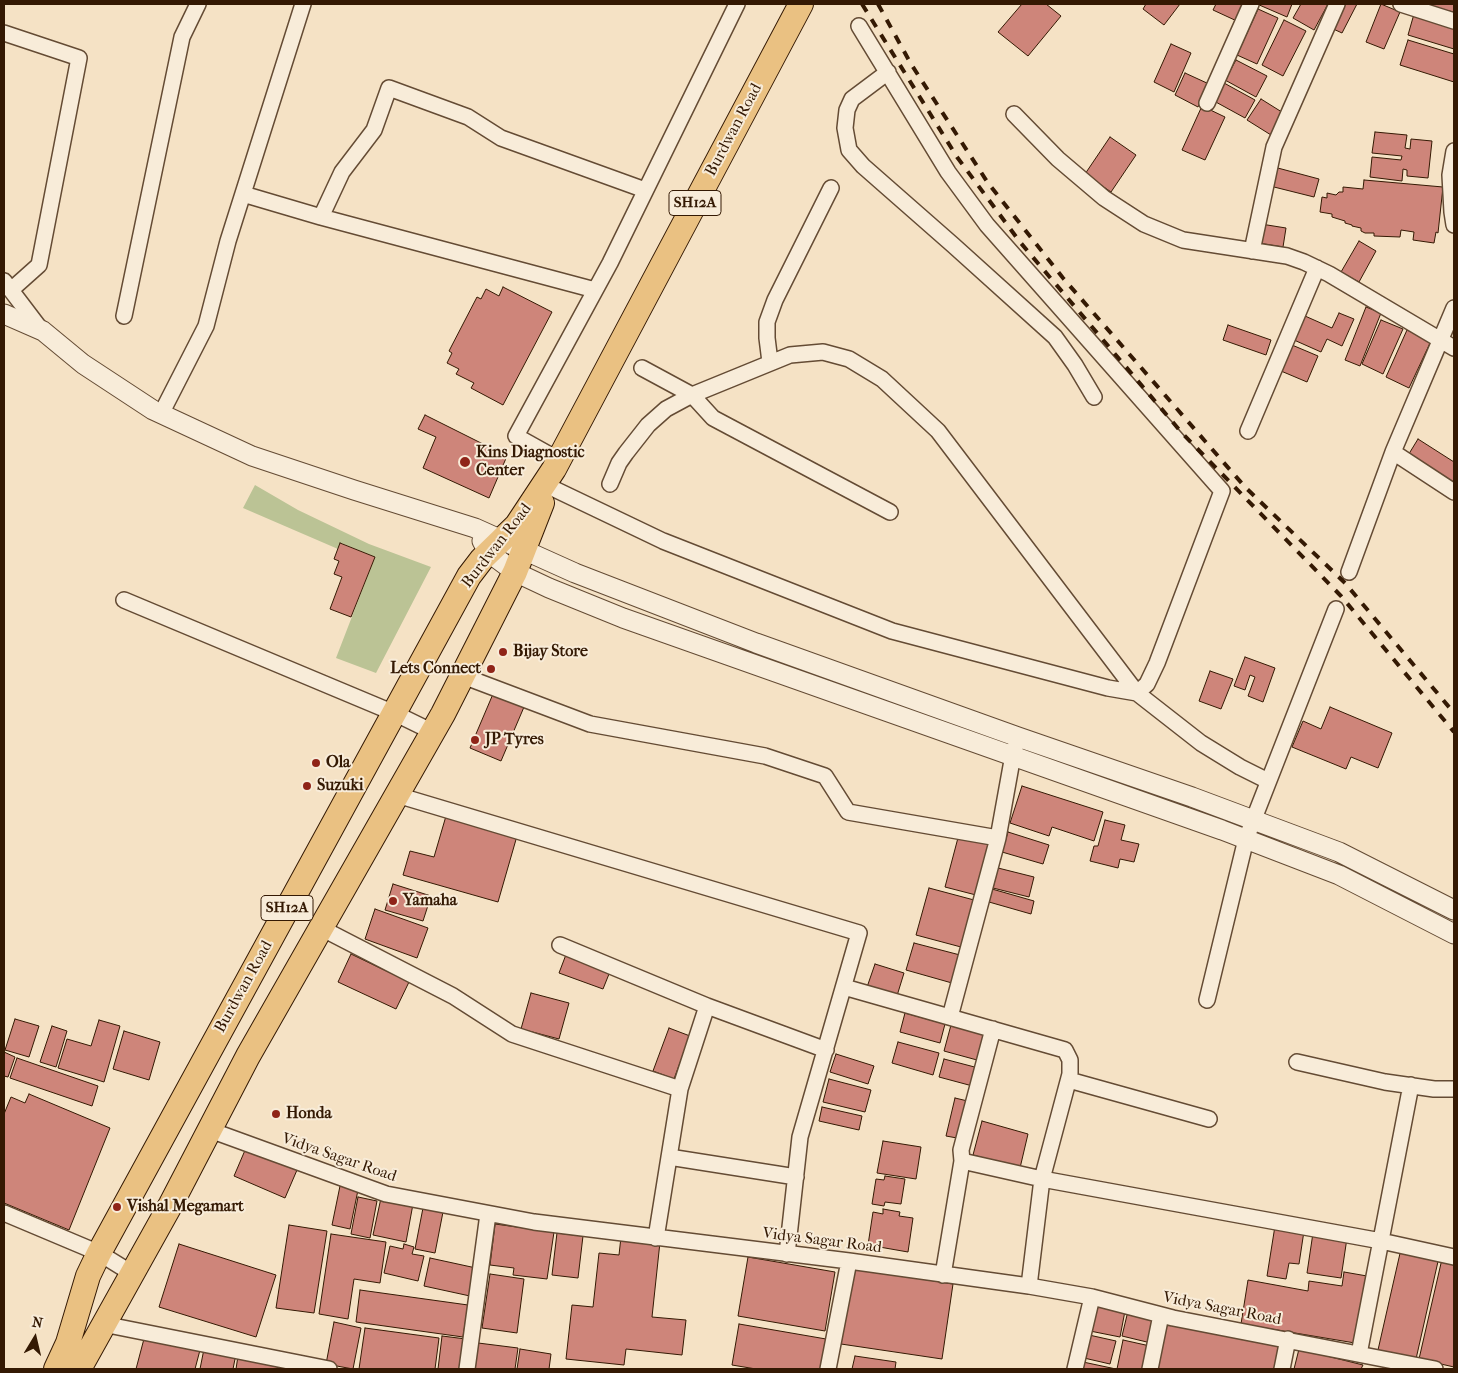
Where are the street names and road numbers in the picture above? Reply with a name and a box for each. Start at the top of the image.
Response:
street label: Burdwan Road [702,80,766,180]
road number: SH12A [669,190,721,216]
street label: Burdwan Road [458,500,536,592]
road number: SH12A [261,896,313,920]
street label: Burdwan Road [211,938,277,1036]
street label: Vidya Sagar Road [279,1129,399,1187]
street label: Vidya Sagar Road [761,1224,883,1258]
street label: Vidya Sagar Road [1161,1288,1283,1330]

